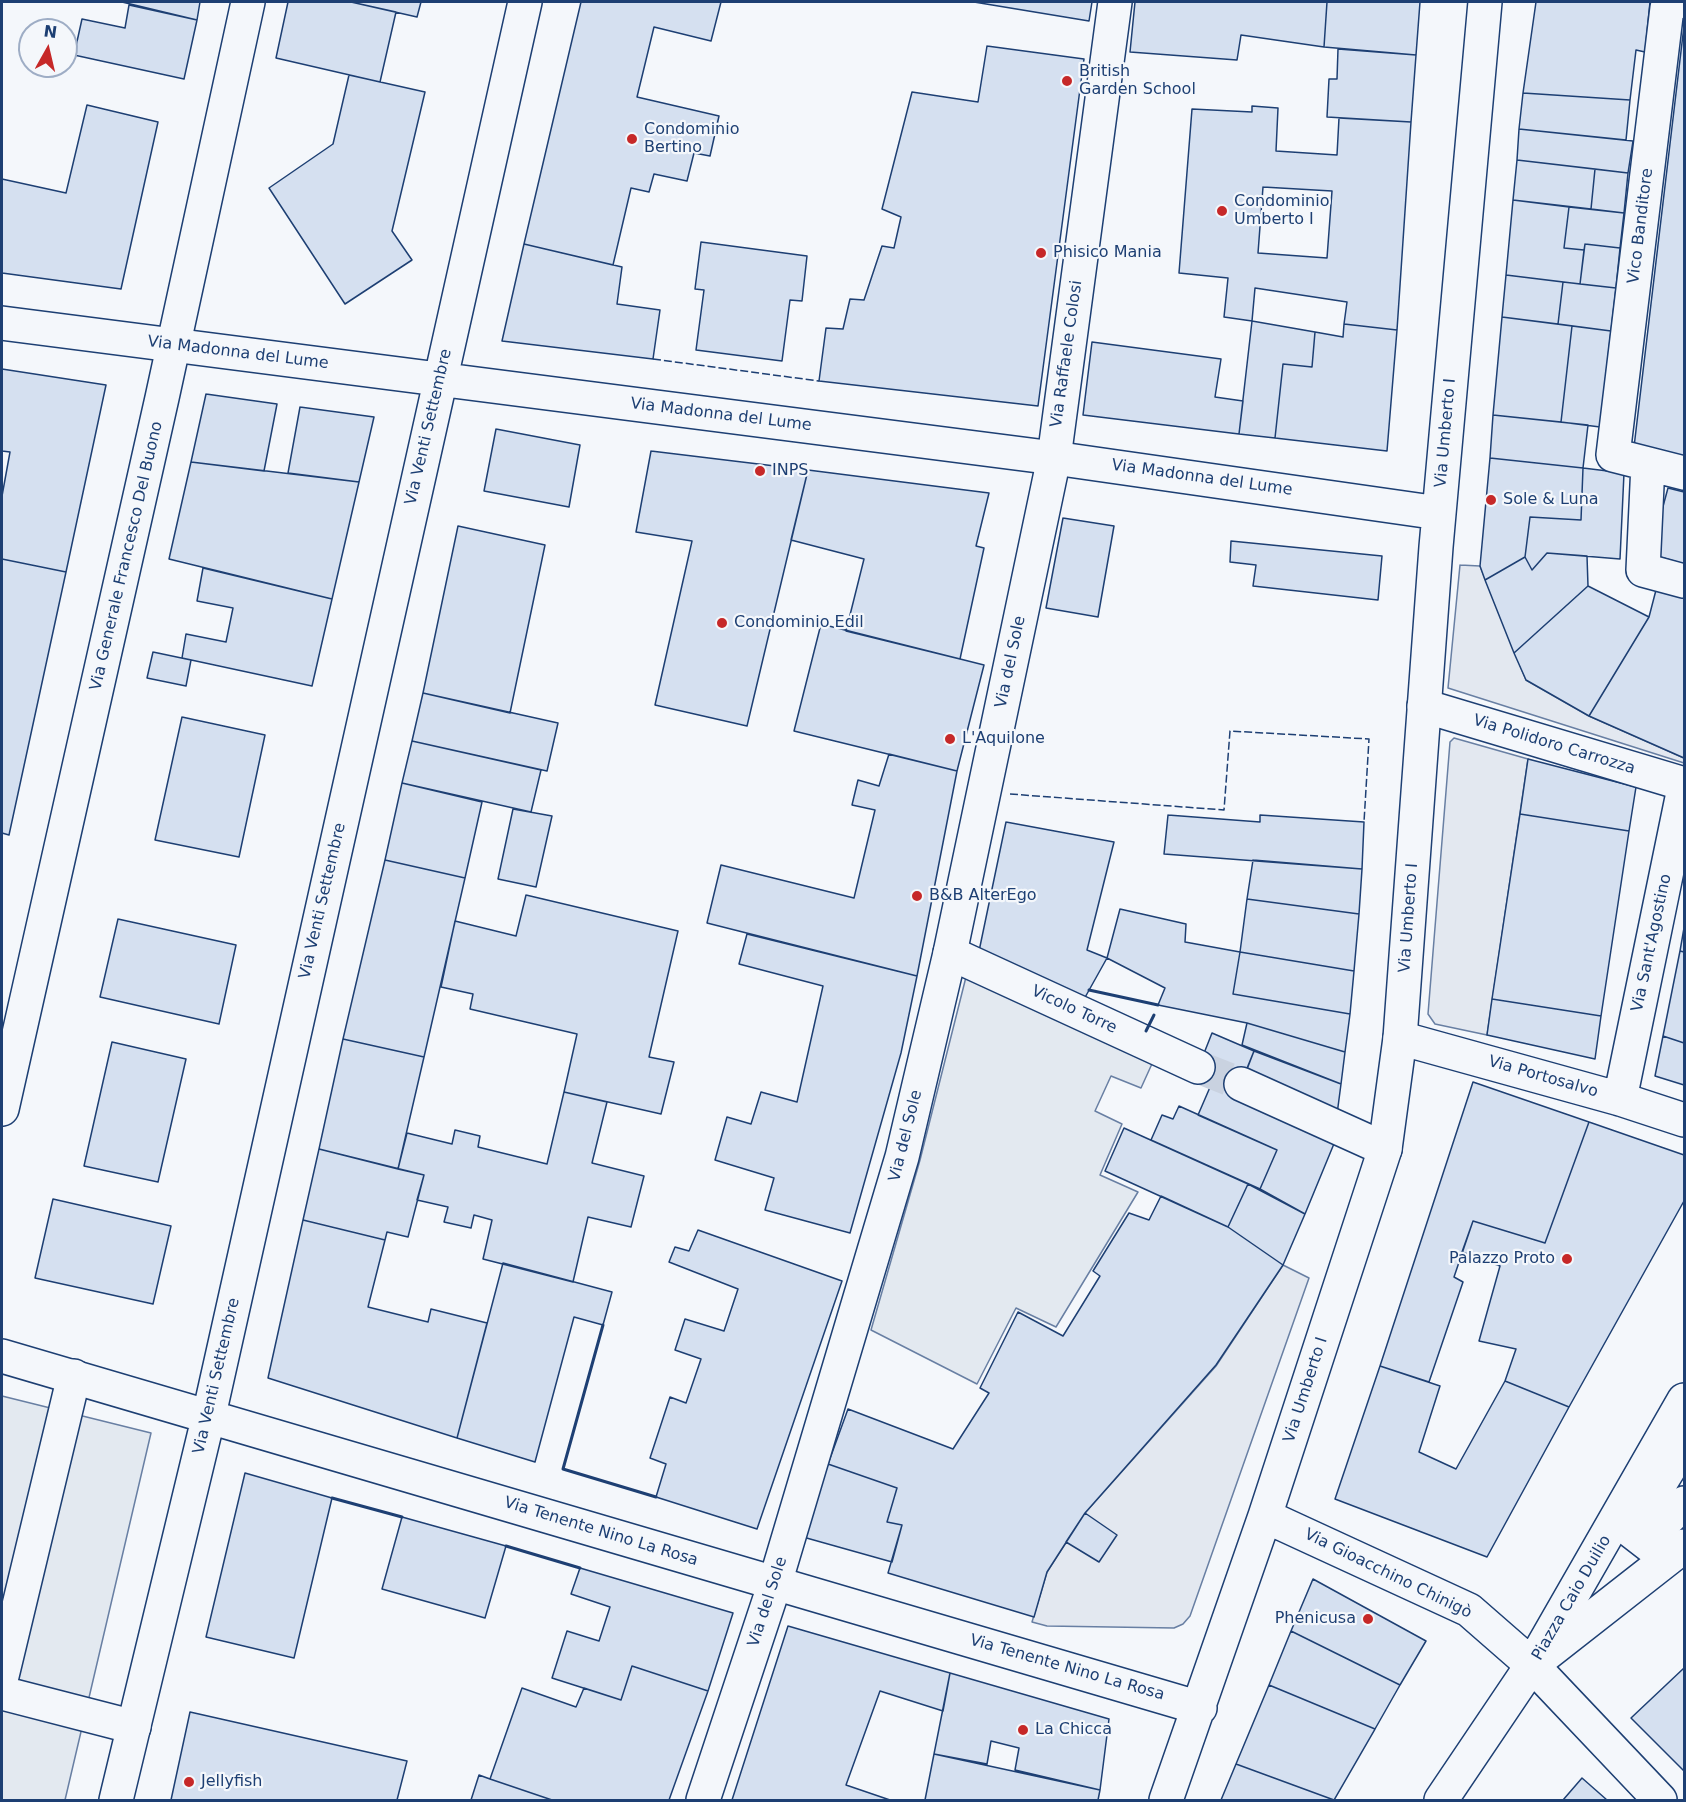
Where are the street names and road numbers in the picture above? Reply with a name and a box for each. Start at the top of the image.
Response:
street label: Vico Banditore [1624,167,1658,285]
street label: Via Raffaele Colosi [1047,279,1087,429]
street label: Via Madonna del Lume [146,332,330,374]
street label: Via Venti Settembre [402,347,456,507]
street label: Via Umberto I [1432,378,1460,488]
street label: Via Madonna del Lume [629,394,813,436]
street label: Via Generale Francesco Del Buono [87,420,167,692]
street label: Via Madonna del Lume [1110,456,1294,500]
street label: Via del Sole [992,614,1030,710]
street label: Via Polidoro Carrozza [1471,711,1637,779]
street label: Via Venti Settembre [296,821,350,981]
street label: Via Umberto I [1396,863,1422,973]
street label: Via Sant'Agostino [1628,872,1676,1014]
street label: Vicolo Torre [1028,982,1120,1038]
street label: Via Portosalvo [1486,1052,1600,1102]
street label: Via del Sole [885,1088,927,1184]
street label: Via Venti Settembre [190,1296,244,1456]
street label: Via Umberto I [1280,1335,1332,1445]
street label: Via Tenente Nino La Rosa [502,1493,700,1571]
street label: Via Gioacchino Chinigò [1301,1525,1475,1623]
street label: Piazza Caio Duilio [1528,1532,1616,1664]
street label: Via del Sole [744,1554,792,1650]
street label: Via Tenente Nino La Rosa [967,1631,1167,1705]

